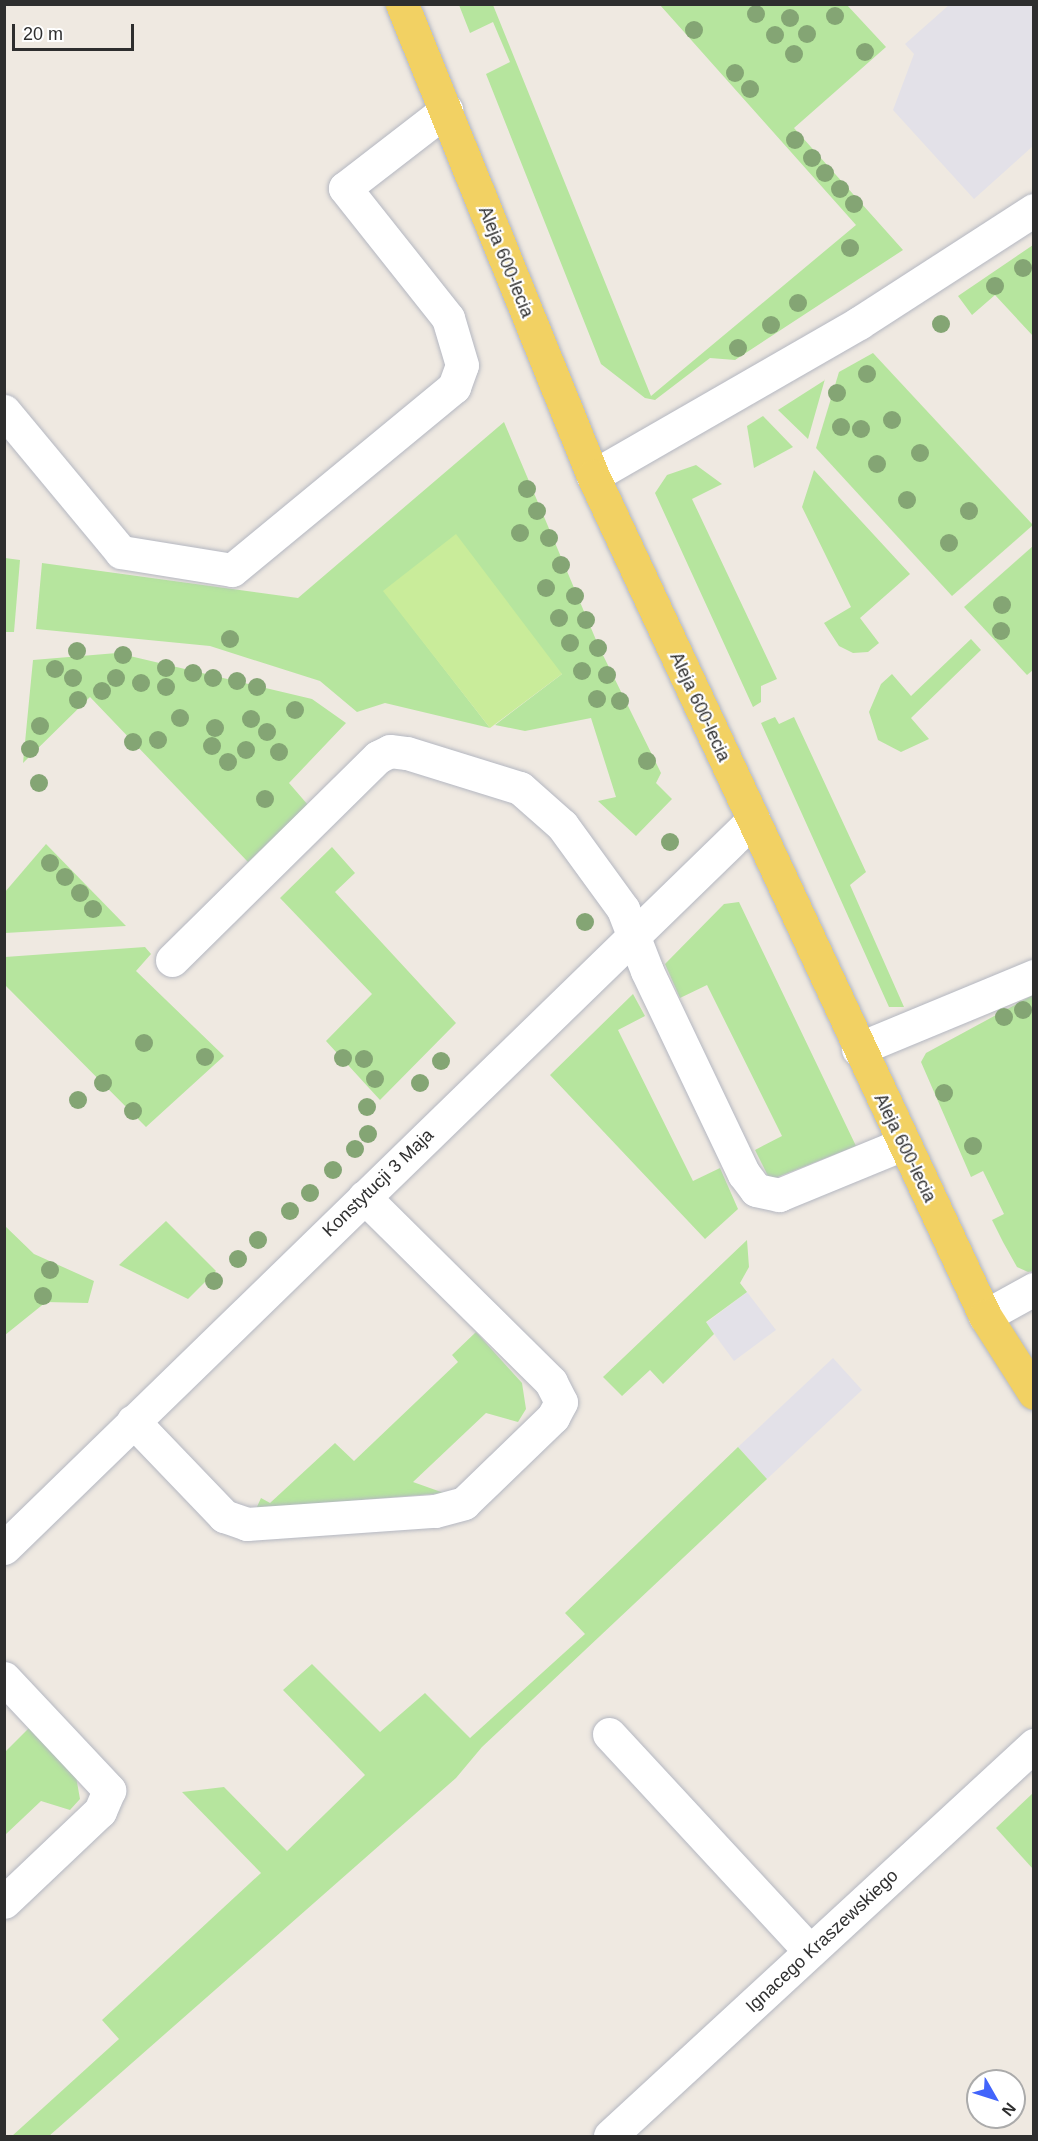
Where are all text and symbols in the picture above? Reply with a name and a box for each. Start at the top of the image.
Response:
scale bar [15,12,136,50]
text: 20 m [23,24,63,44]
street label: Aleja 600-lecia [474,203,538,321]
street label: Aleja 600-lecia [665,649,735,765]
street label: Aleja 600-lecia [869,1090,941,1206]
street label: Konstytucji 3 Maja [318,1124,438,1242]
street label: Ignacego Kraszewskiego [741,1865,903,2017]
north arrow [966,2069,1026,2129]
text: N [999,2100,1019,2119]

